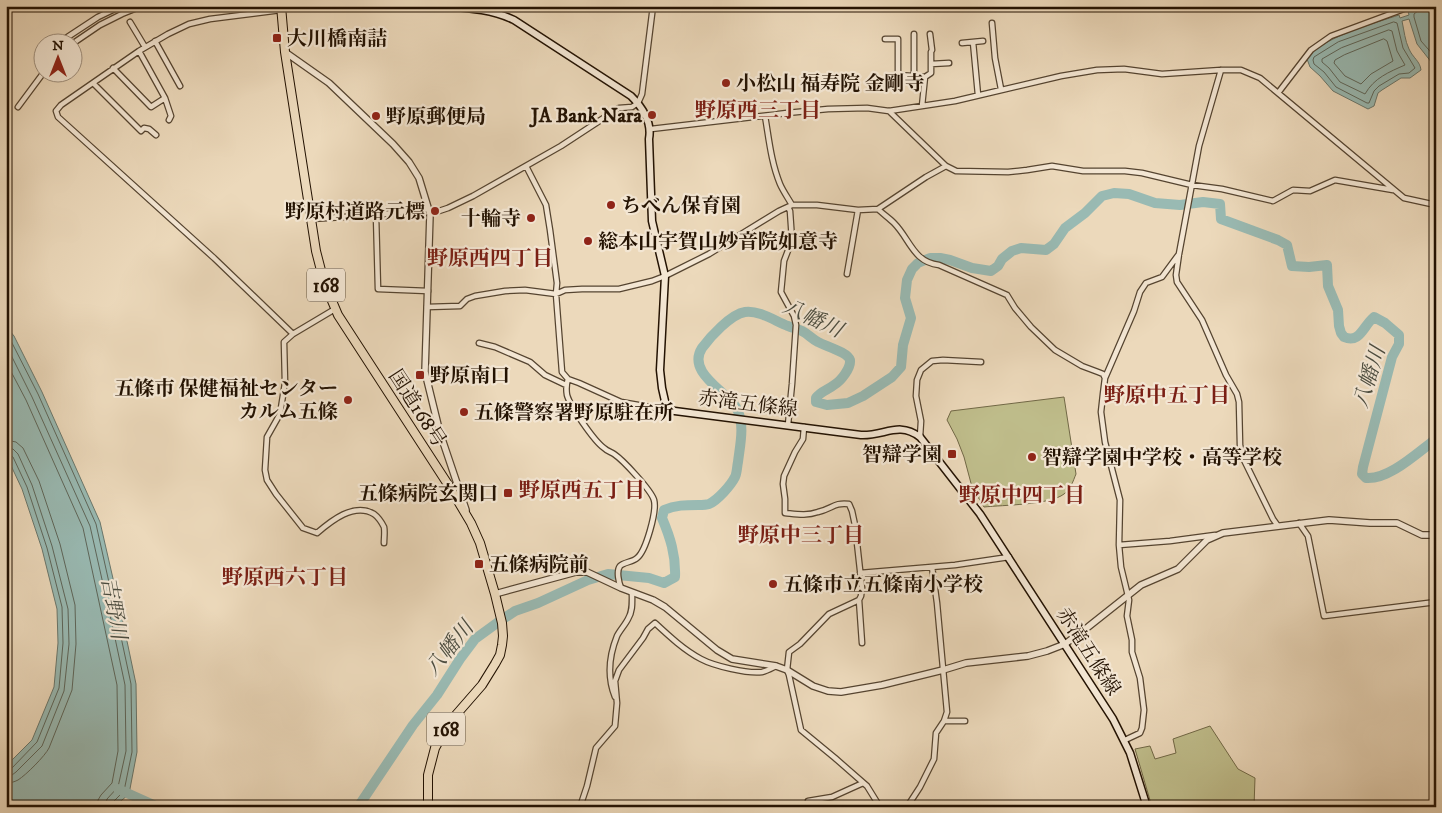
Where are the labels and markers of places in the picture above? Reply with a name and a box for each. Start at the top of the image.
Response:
place label: 大川橋南詰 [287,27,387,52]
marker: 大川橋南詰 [271,32,283,44]
place label: 小松山 福寿院 金剛寺 [736,72,925,97]
marker: 小松山 福寿院 金剛寺 [720,77,732,89]
place label: JA Bank Nara [529,104,642,129]
place label: 野原郵便局 [386,105,486,130]
marker: JA Bank Nara [646,109,658,121]
marker: 野原郵便局 [370,110,382,122]
place label: ちべん保育園 [621,194,741,219]
marker: ちべん保育園 [605,199,617,211]
place label: 野原村道路元標 [285,200,425,225]
marker: 野原村道路元標 [429,205,441,217]
place label: 十輪寺 [461,207,521,232]
marker: 十輪寺 [525,212,537,224]
place label: 総本山宇賀山妙音院如意寺 [598,230,838,255]
marker: 総本山宇賀山妙音院如意寺 [582,235,594,247]
place label: 野原南口 [430,364,510,389]
marker: 野原南口 [414,369,426,381]
place label: 五條市 保健福祉センター カルム五條 [115,377,338,425]
marker: 五條市 保健福祉センター カルム五條 [342,394,354,406]
place label: 五條警察署野原駐在所 [474,401,674,426]
marker: 五條警察署野原駐在所 [458,406,470,418]
place label: 智辯学園 [862,443,942,468]
place label: 智辯学園中学校・高等学校 [1042,446,1282,471]
marker: 智辯学園 [946,448,958,460]
marker: 智辯学園中学校・高等学校 [1026,451,1038,463]
place label: 五條病院玄関口 [358,482,498,507]
marker: 五條病院玄関口 [502,487,514,499]
place label: 五條病院前 [489,553,589,578]
marker: 五條病院前 [473,558,485,570]
place label: 五條市立五條南小学校 [783,573,983,598]
marker: 五條市立五條南小学校 [767,578,779,590]

